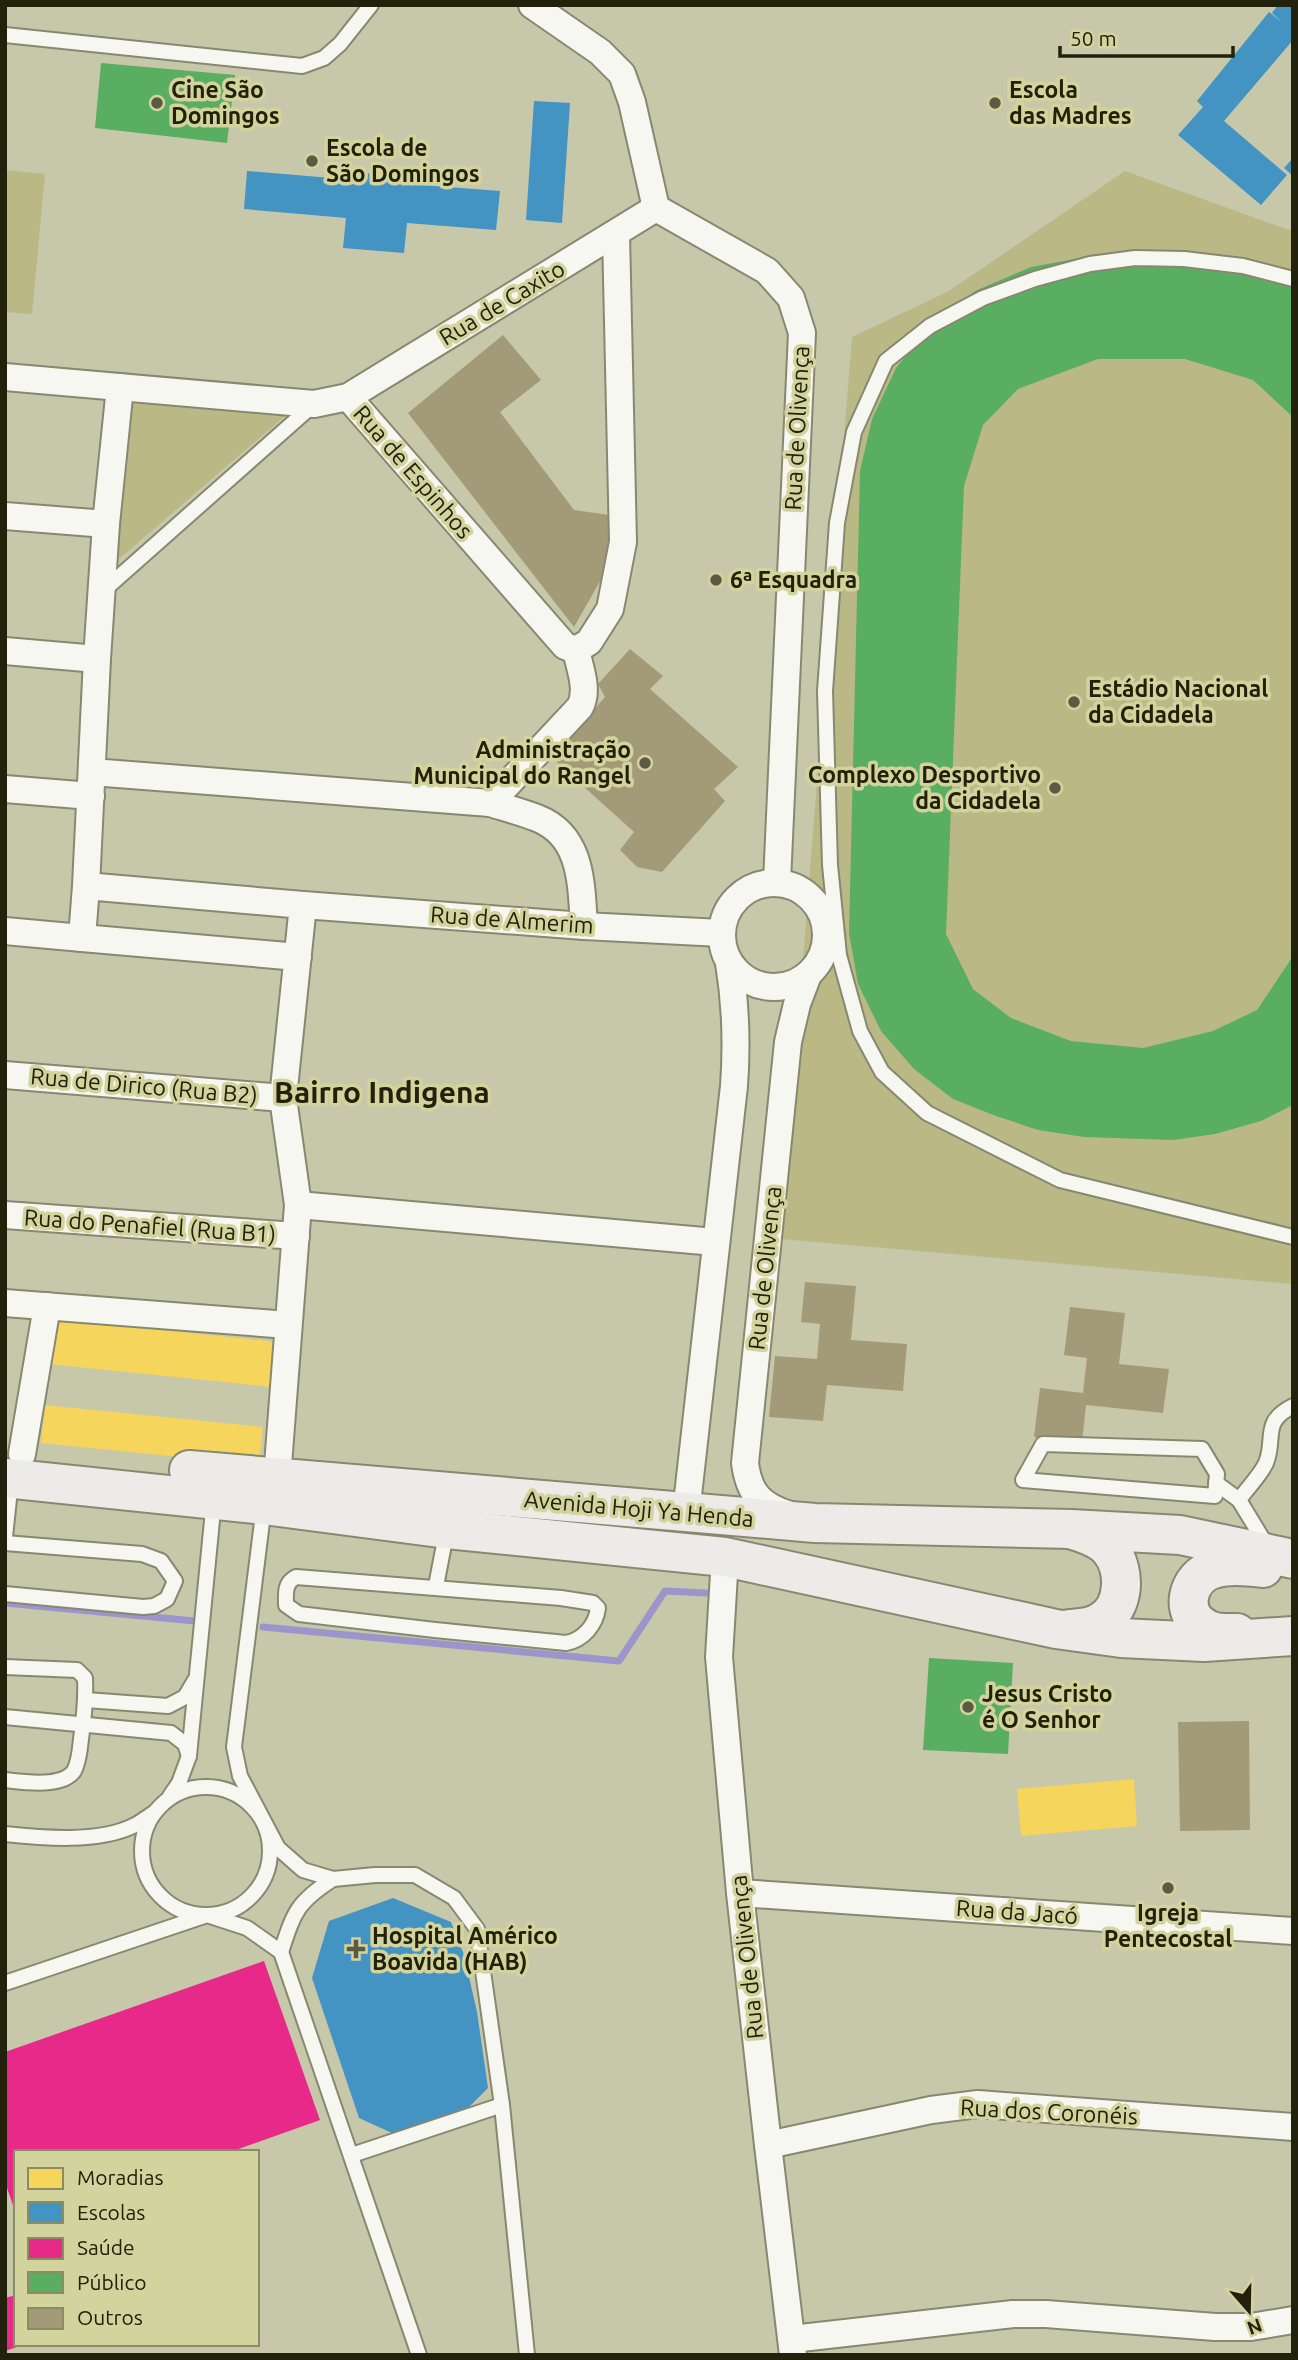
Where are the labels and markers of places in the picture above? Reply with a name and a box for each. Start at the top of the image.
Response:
place label: Cine São Domingos [171,77,280,128]
place label: Escola das Madres [1009,77,1132,128]
marker: Cine São Domingos [149,95,165,111]
marker: Escola das Madres [987,95,1003,111]
place label: Escola de São Domingos [326,135,480,186]
marker: Escola de São Domingos [304,153,320,169]
place label: 6ª Esquadra [730,567,857,592]
marker: 6ª Esquadra [708,572,724,588]
place label: Estádio Nacional da Cidadela [1088,676,1268,727]
marker: Estádio Nacional da Cidadela [1066,694,1082,710]
place label: Administração Municipal do Rangel [413,737,631,788]
marker: Administração Municipal do Rangel [637,755,653,771]
place label: Complexo Desportivo da Cidadela [808,762,1041,813]
marker: Complexo Desportivo da Cidadela [1047,780,1063,796]
place label: Jesus Cristo é O Senhor [982,1681,1113,1732]
marker: Jesus Cristo é O Senhor [960,1699,976,1715]
marker: Igreja Pentecostal [1160,1880,1176,1896]
place label: Igreja Pentecostal [1104,1900,1232,1951]
place label: Hospital Américo Boavida (HAB) [372,1923,558,1975]
marker: Hospital Américo Boavida (HAB) [346,1939,366,1959]

